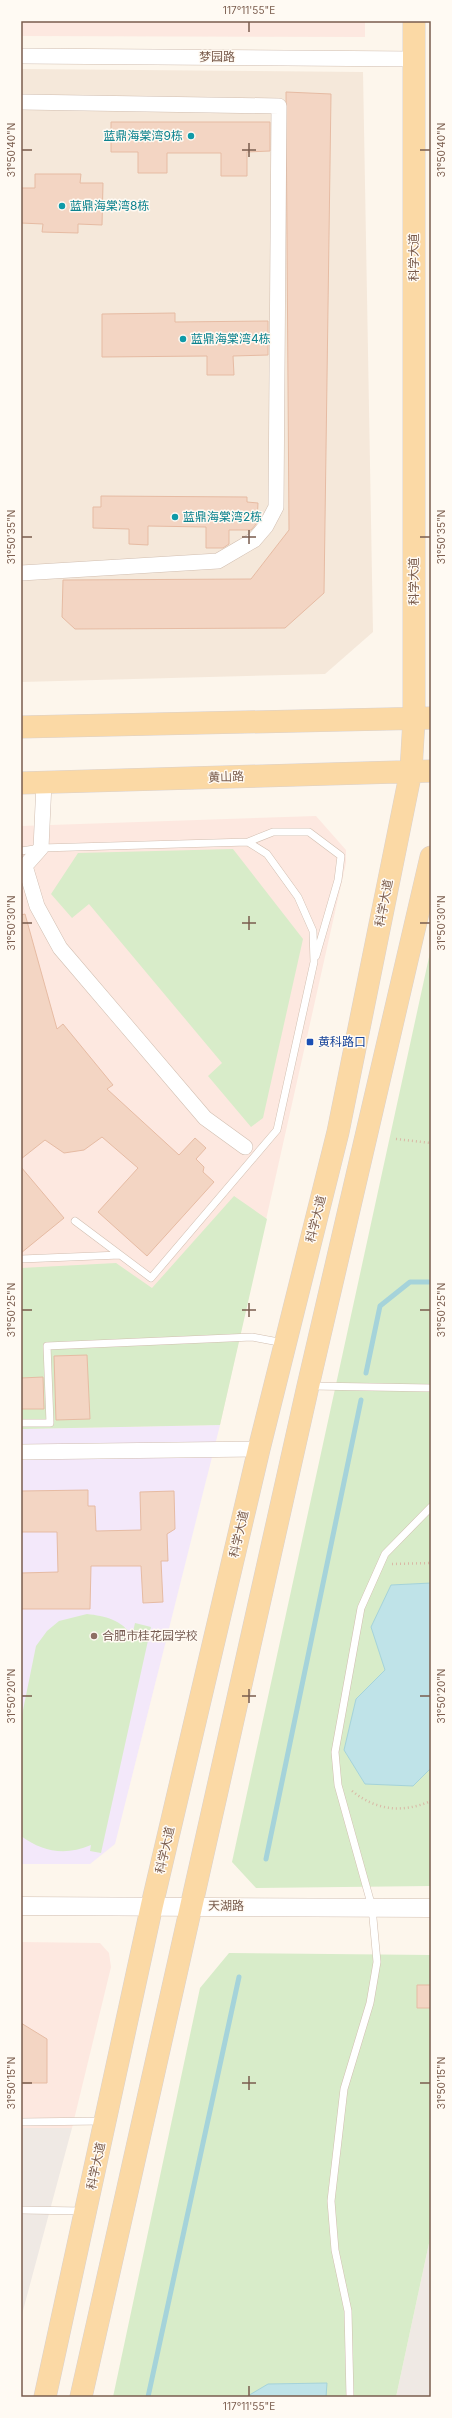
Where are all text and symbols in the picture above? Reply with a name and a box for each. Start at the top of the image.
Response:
text: 117°11'55"E [223,4,275,16]
street label: 梦园路 [199,49,235,64]
text: 31°50'40"N [5,123,17,177]
text: 31°50'40"N [435,123,447,177]
place label: 蓝鼎海棠湾9栋 [104,128,183,143]
marker: 蓝鼎海棠湾9栋 [186,131,196,141]
place label: 蓝鼎海棠湾8栋 [70,198,149,213]
marker: 蓝鼎海棠湾8栋 [57,201,67,211]
street label: 科学大道 [406,233,421,281]
place label: 蓝鼎海棠湾4栋 [191,331,271,346]
marker: 蓝鼎海棠湾4栋 [178,334,188,344]
place label: 蓝鼎海棠湾2栋 [183,509,262,524]
text: 31°50'35"N [5,510,17,564]
text: 31°50'35"N [435,510,447,564]
marker: 蓝鼎海棠湾2栋 [170,512,180,522]
street label: 科学大道 [406,557,421,605]
street label: 黄山路 [208,768,244,785]
street label: 科学大道 [372,878,395,928]
text: 31°50'30"N [5,896,17,950]
text: 31°50'30"N [435,896,447,950]
place label: 黄科路口 [318,1034,366,1049]
marker: 黄科路口 [305,1037,315,1047]
street label: 科学大道 [302,1194,329,1244]
text: 31°50'25"N [5,1283,17,1337]
text: 31°50'25"N [435,1283,447,1337]
street label: 科学大道 [226,1509,251,1559]
place label: 合肥市桂花园学校 [102,1628,198,1643]
marker: 合肥市桂花园学校 [89,1631,99,1641]
text: 31°50'20"N [5,1669,17,1723]
text: 31°50'20"N [435,1669,447,1723]
street label: 科学大道 [152,1825,177,1875]
street label: 天湖路 [208,1898,244,1913]
text: 31°50'15"N [5,2057,17,2109]
text: 31°50'15"N [435,2057,447,2109]
street label: 科学大道 [83,2141,108,2191]
text: 117°11'55"E [223,2400,275,2412]

